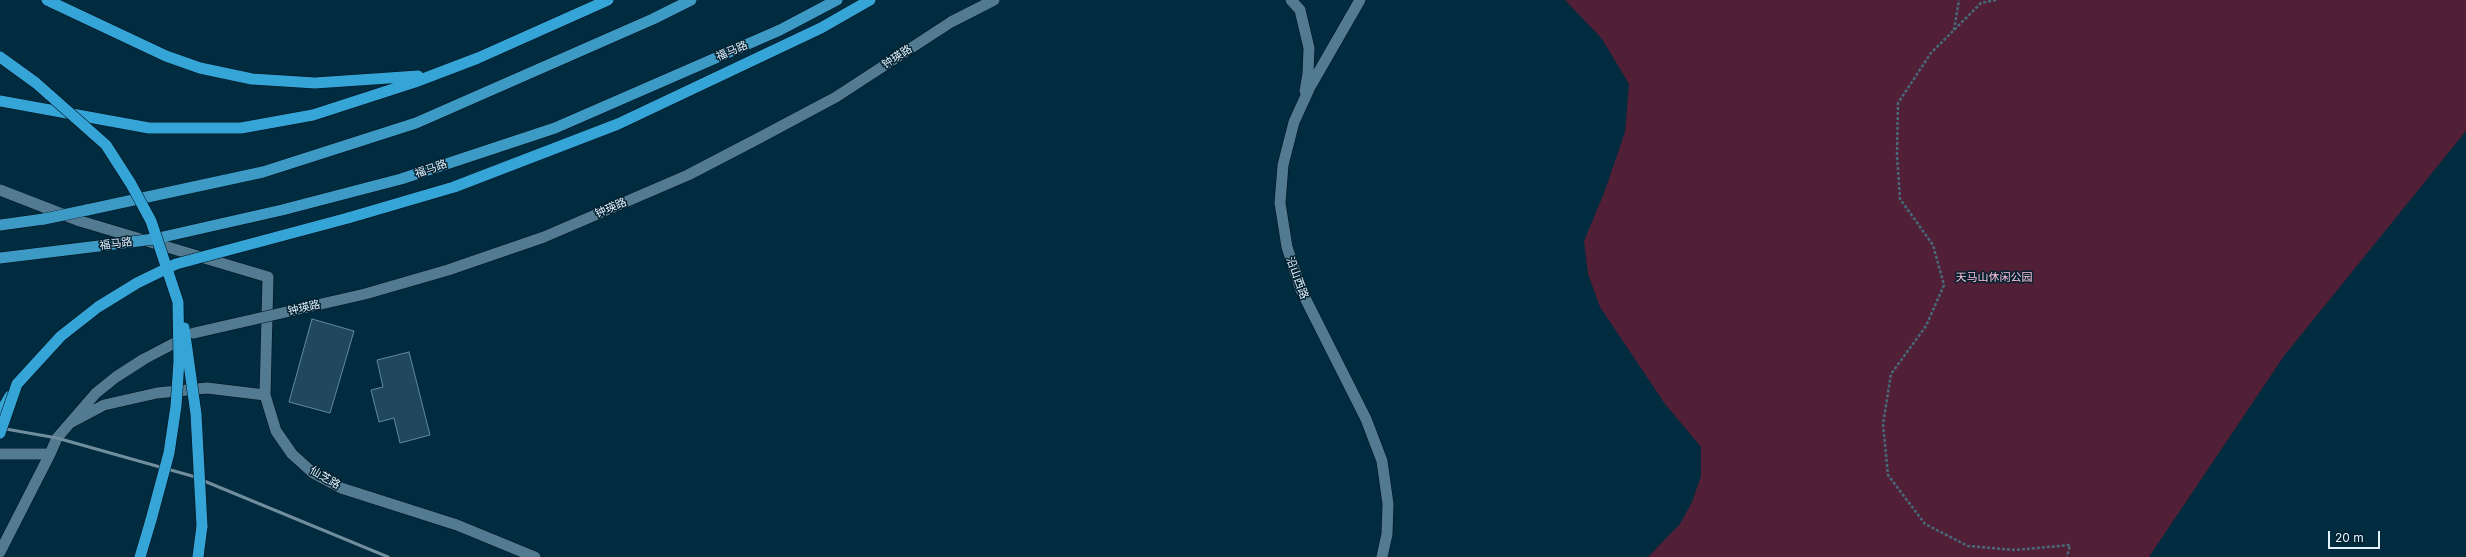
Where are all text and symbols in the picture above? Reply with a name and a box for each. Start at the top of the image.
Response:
street label: 福马路 [714,38,750,64]
street label: 钟瑛路 [880,42,914,72]
street label: 福马路 [413,157,449,181]
street label: 钟瑛路 [593,195,629,221]
street label: 福马路 [99,235,133,253]
street label: 沿山西路 [1283,255,1311,301]
park label: 天马山休闲公园 [1956,271,2032,285]
street label: 钟瑛路 [286,298,322,318]
street label: 仙芝路 [307,464,343,492]
scale bar [2330,523,2382,549]
text: 20 m [2335,530,2364,545]

